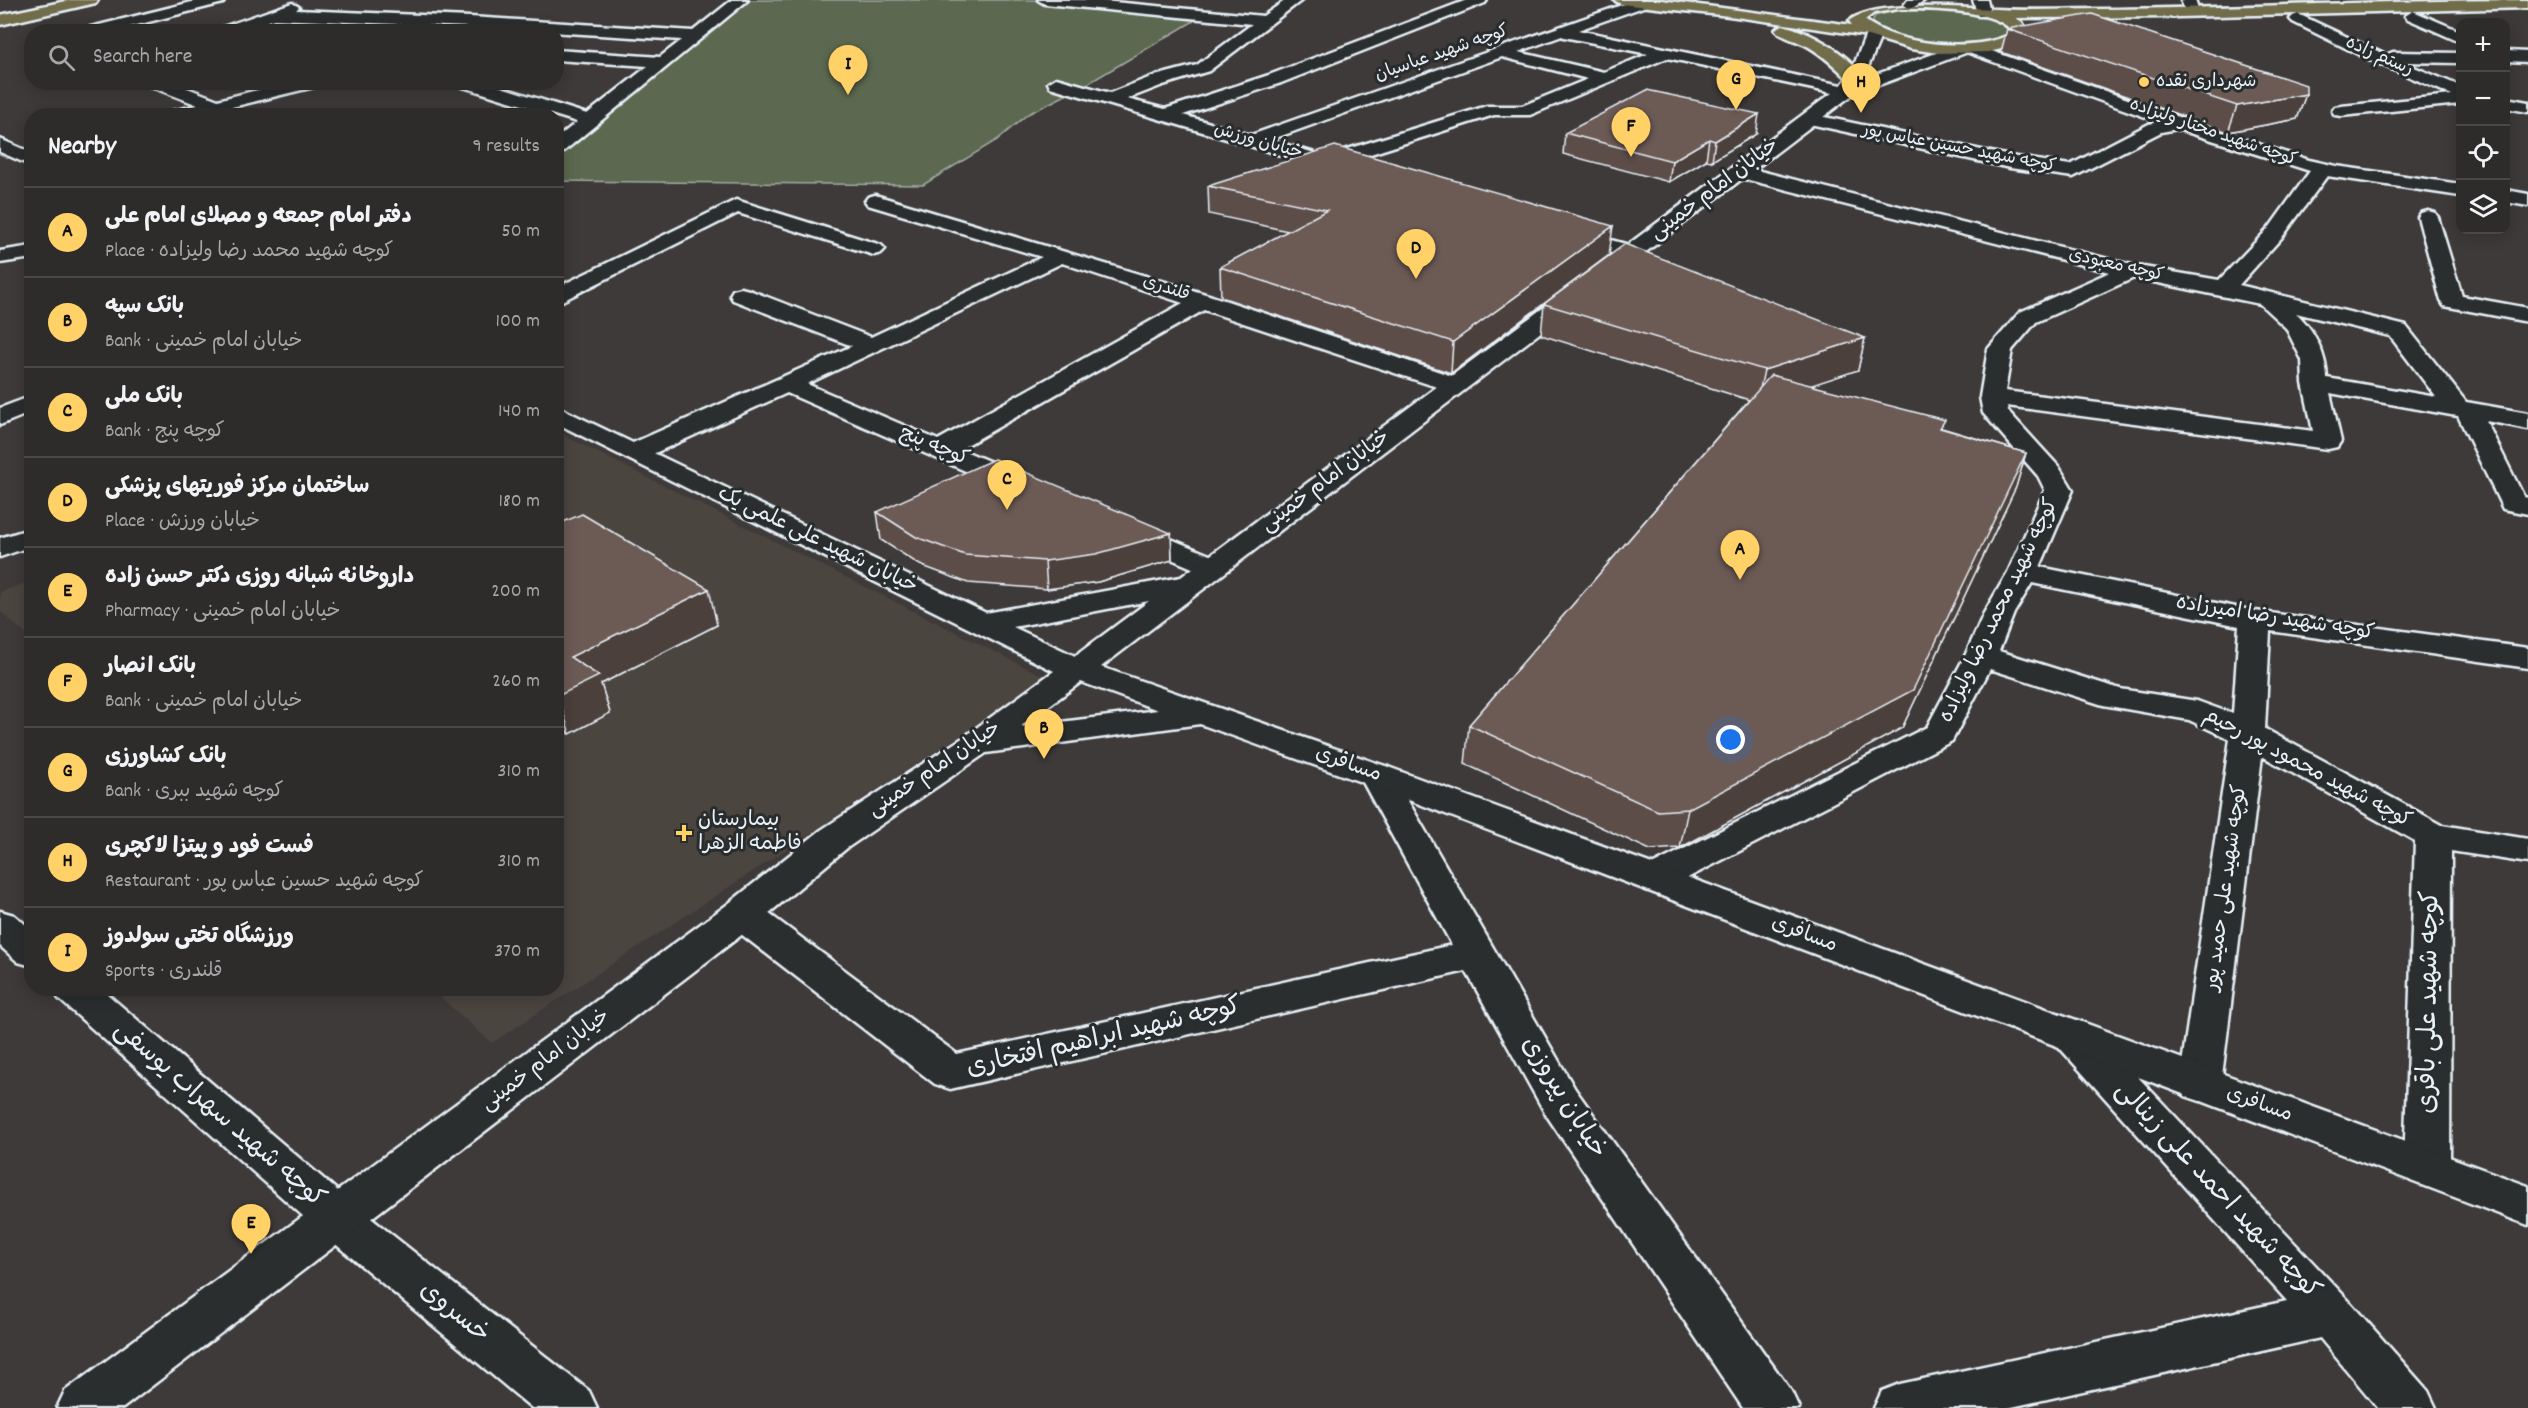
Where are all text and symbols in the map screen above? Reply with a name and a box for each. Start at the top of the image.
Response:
map controls [2456,18,2510,234]
button: + [2456,18,2510,72]
street label: کوچه شهید عباسیان [1372,19,1512,89]
search box [24,24,564,90]
street label: رستم زاده [2341,31,2417,83]
icon: search [45,41,78,74]
text: Search here [93,42,192,73]
pin: I [828,46,868,95]
pin: G [1716,60,1756,110]
pin: H [1842,63,1880,113]
place label: شهرداری نقده [2156,70,2257,95]
button: − [2456,72,2510,126]
marker: شهرداری نقده [2137,75,2151,89]
street label: کوچه شهید مختار ولیزاده [2126,93,2301,174]
pin: F [1612,108,1650,157]
street label: خیابان ورزش [1211,117,1305,167]
street label: کوچه شهید حسین عباس پور [1858,118,2058,180]
button: locate [2456,126,2510,180]
text: Nearby [48,129,116,166]
street label: خیابان امام خمینی [1644,131,1786,249]
text: 9 results [472,133,540,161]
button: layers [2456,180,2510,234]
text: دفتر امام جمعه و مصلای امام علی [105,202,412,233]
text: A [62,218,73,246]
text: 50 m [502,218,540,246]
pin: D [1396,230,1436,279]
text: Place · کوچه شهید محمد رضا ولیزاده [105,238,393,266]
street label: کوچه معبودی [2066,243,2166,289]
street label: قلندری [1139,270,1193,308]
text: بانک سپه [105,292,184,323]
text: B [63,308,72,336]
text: 100 m [496,308,540,336]
text: Bank · خیابان امام خمینی [105,328,302,356]
text: بانک ملی [105,382,183,413]
text: C [63,398,72,426]
text: 140 m [498,398,540,426]
text: Bank · کوچه پنج [105,418,225,446]
street label: کوچه پنج [895,419,973,475]
street label: خیابان امام خمینی [1255,423,1397,541]
pin: C [988,460,1026,510]
text: ساختمان مرکز فوریتهای پزشکی [105,472,370,503]
street label: خیابان شهید علی علمی یک [712,479,922,603]
text: D [62,488,73,516]
text: 180 m [498,488,540,516]
street label: کوچه شهید محمد رضا ولیزاده [1933,494,2067,728]
text: Place · خیابان ورزش [105,508,260,536]
pin: A [1720,530,1760,580]
text: داروخانه شبانه روزی دکتر حسن زاده [105,562,414,593]
text: E [63,578,72,606]
text: 200 m [491,578,540,606]
street label: کوچه شهید رضا امیرزاده [2174,588,2376,650]
text: Pharmacy · خیابان امام خمینی [105,598,340,626]
text: بانک انصار [105,652,196,683]
text: F [63,668,72,696]
text: 260 m [492,668,540,696]
text: Bank · خیابان امام خمینی [105,688,302,716]
street label: کوچه شهید محمود پور رحیم [2198,701,2416,837]
pin: B [1024,710,1064,759]
street label: خیابان امام خمینی [862,714,1008,826]
your location [1716,725,1745,754]
street label: مسافری [1311,739,1385,791]
text: بانک کشاورزی [105,742,227,773]
text: G [62,758,73,786]
text: 310 m [498,758,540,786]
text: Bank · کوچه شهید ببری [105,778,283,806]
street label: کوچه شهید علی حمید پور [2197,783,2256,995]
place label: بیمارستان فاطمه الزهرا [698,806,802,860]
marker: بیمارستان فاطمه الزهرا [675,824,693,842]
text: فست فود و پیتزا لاکچری [105,832,314,863]
text: H [62,848,73,876]
text: 310 m [498,848,540,876]
text: Restaurant · کوچه شهید حسین عباس پور [105,868,424,896]
street label: کوچه شهید علی باقری [2410,890,2450,1114]
street label: مسافری [1767,909,1841,961]
text: ورزشگاه تختی سولدوز [105,922,294,953]
text: I [64,938,71,966]
text: 370 m [494,938,540,966]
text: Sports · قلندری [105,958,223,986]
street label: کوچه شهید ابراهیم افتخاری [963,988,1245,1088]
street label: خیابان امام خمینی [475,1002,617,1120]
street label: کوچه شهید سهراب یوسفی [105,1012,333,1218]
street label: خیابان پیروزی [1511,1030,1615,1166]
street label: کوچه شهید احمد علی زینالی [2106,1073,2328,1309]
street label: مسافری [2222,1079,2296,1131]
pin: E [232,1204,270,1254]
street label: خسروی [411,1273,497,1353]

